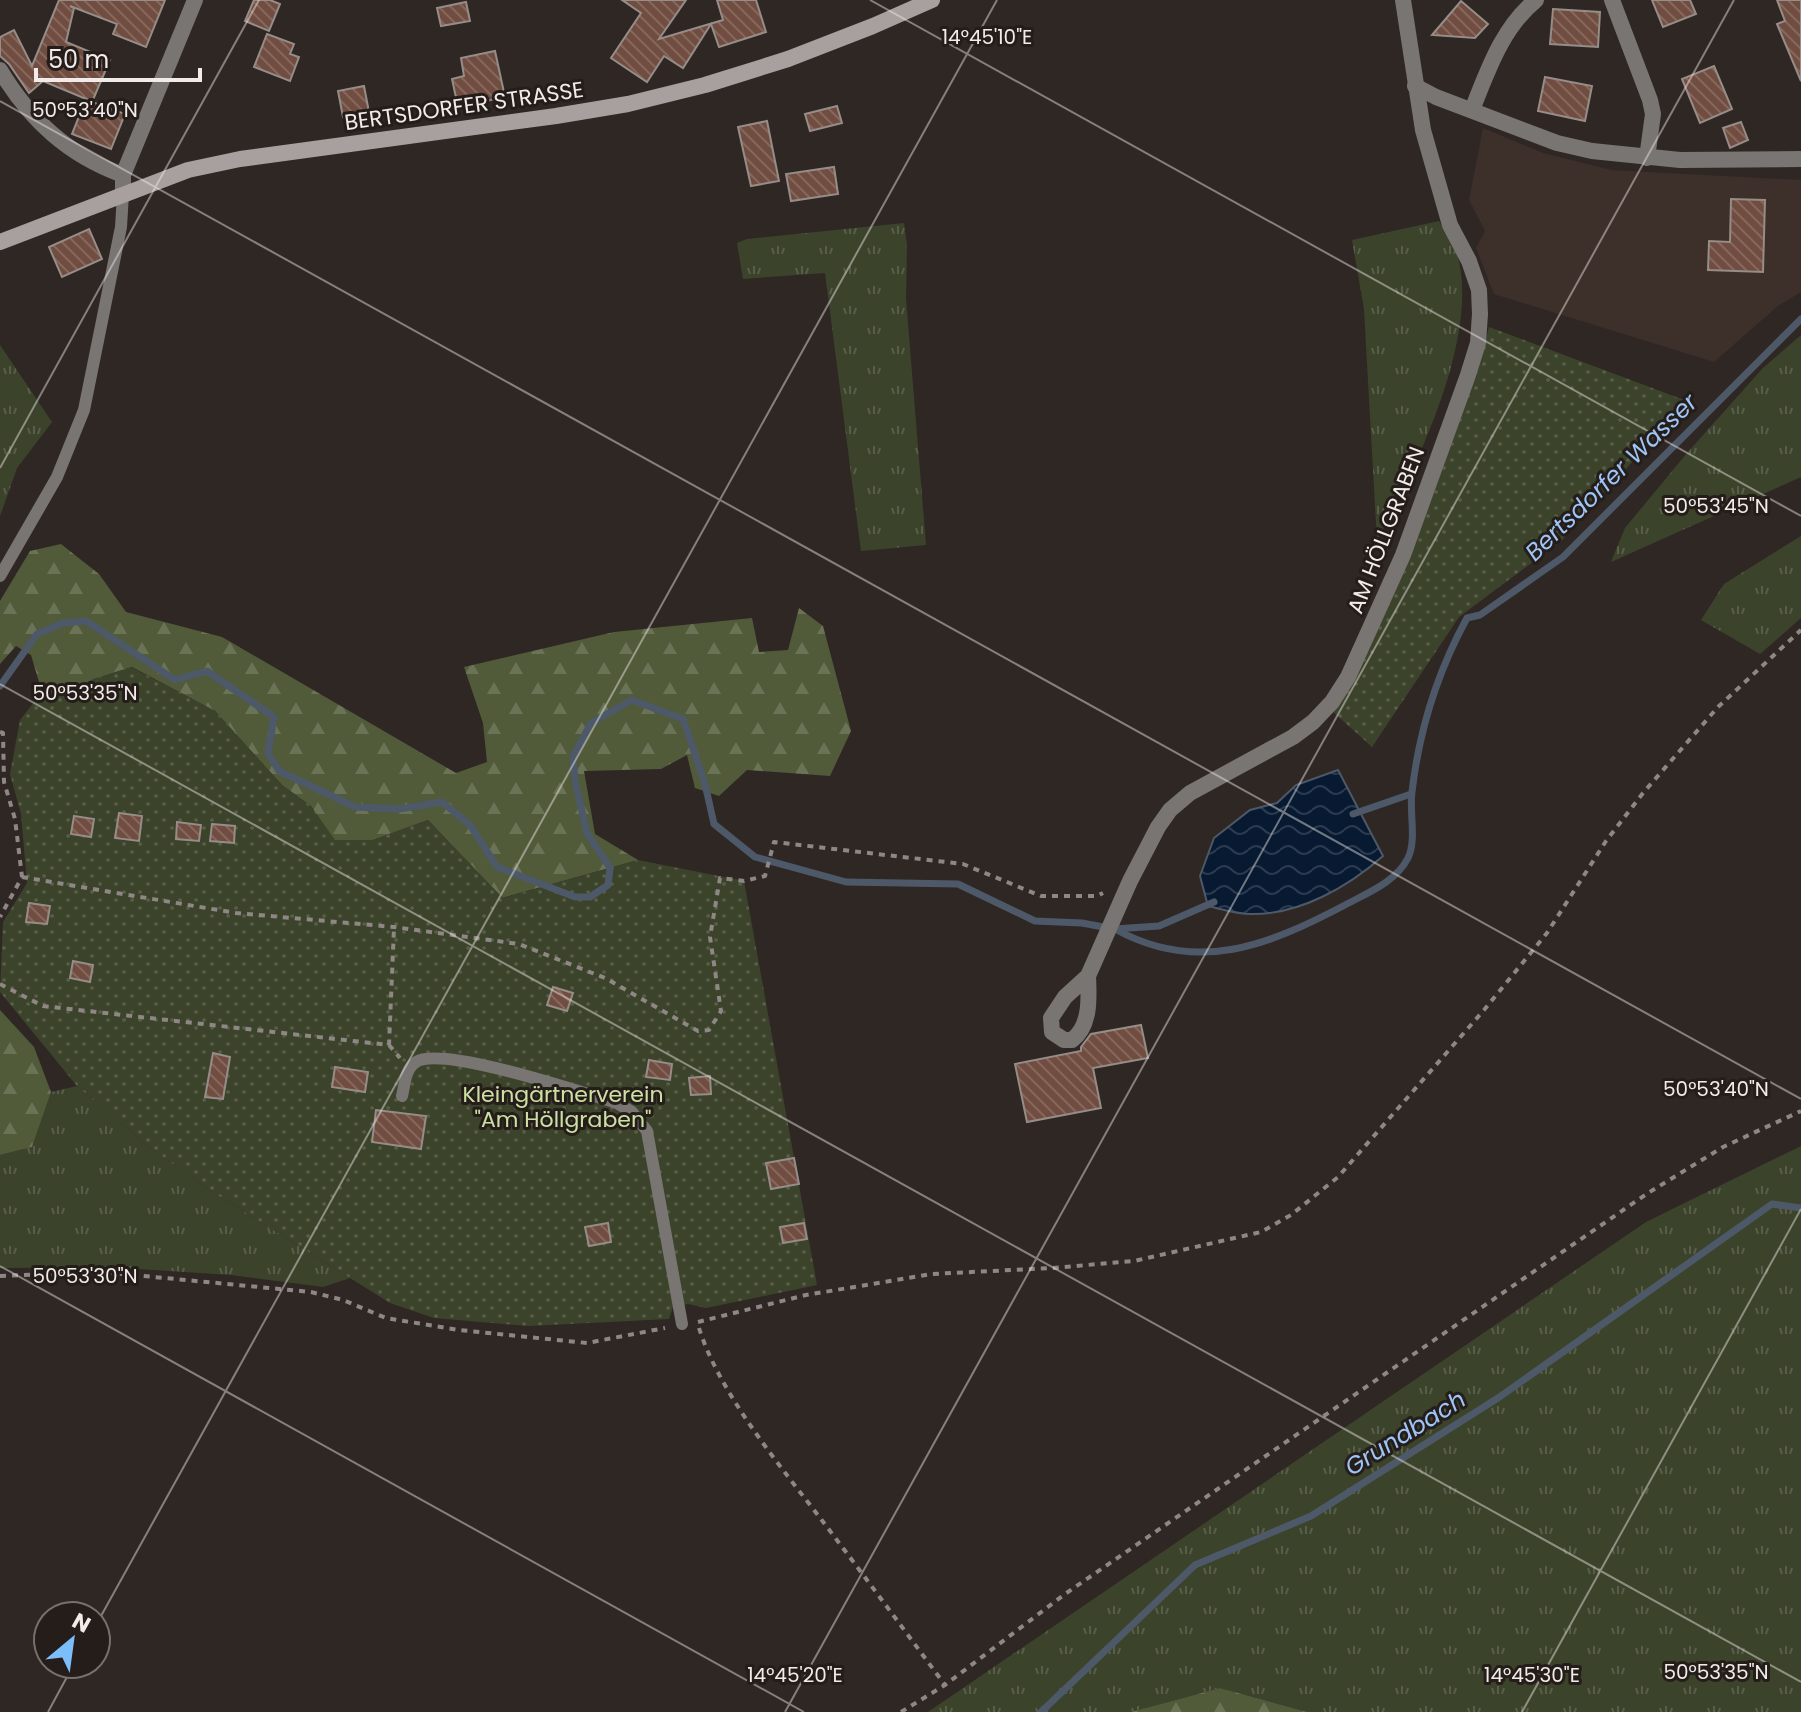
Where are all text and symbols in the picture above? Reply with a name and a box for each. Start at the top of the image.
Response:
text: 14°45'10"E [942,23,1032,51]
scale bar [36,32,200,82]
text: 50 m [48,43,109,76]
street label: BERTSDORFER STRASSE [343,74,585,138]
text: 50°53'40"N [32,96,138,124]
water label: Bertsdorfer Wasser [1518,385,1705,568]
street label: AM HÖLLGRABEN [1340,442,1432,618]
text: 50°53'45"N [1663,492,1769,520]
text: 50°53'35"N [32,679,138,707]
text: 50°53'40"N [1663,1075,1769,1103]
park label: Kleingärtnerverein "Am Höllgraben" [463,1079,663,1135]
text: 50°53'30"N [32,1262,138,1290]
water label: Grundbach [1338,1383,1472,1483]
north arrow [32,1600,112,1680]
text: N [67,1605,96,1641]
text: 50°53'35"N [1663,1658,1769,1686]
text: 14°45'20"E [747,1661,843,1689]
text: 14°45'30"E [1484,1661,1580,1689]

